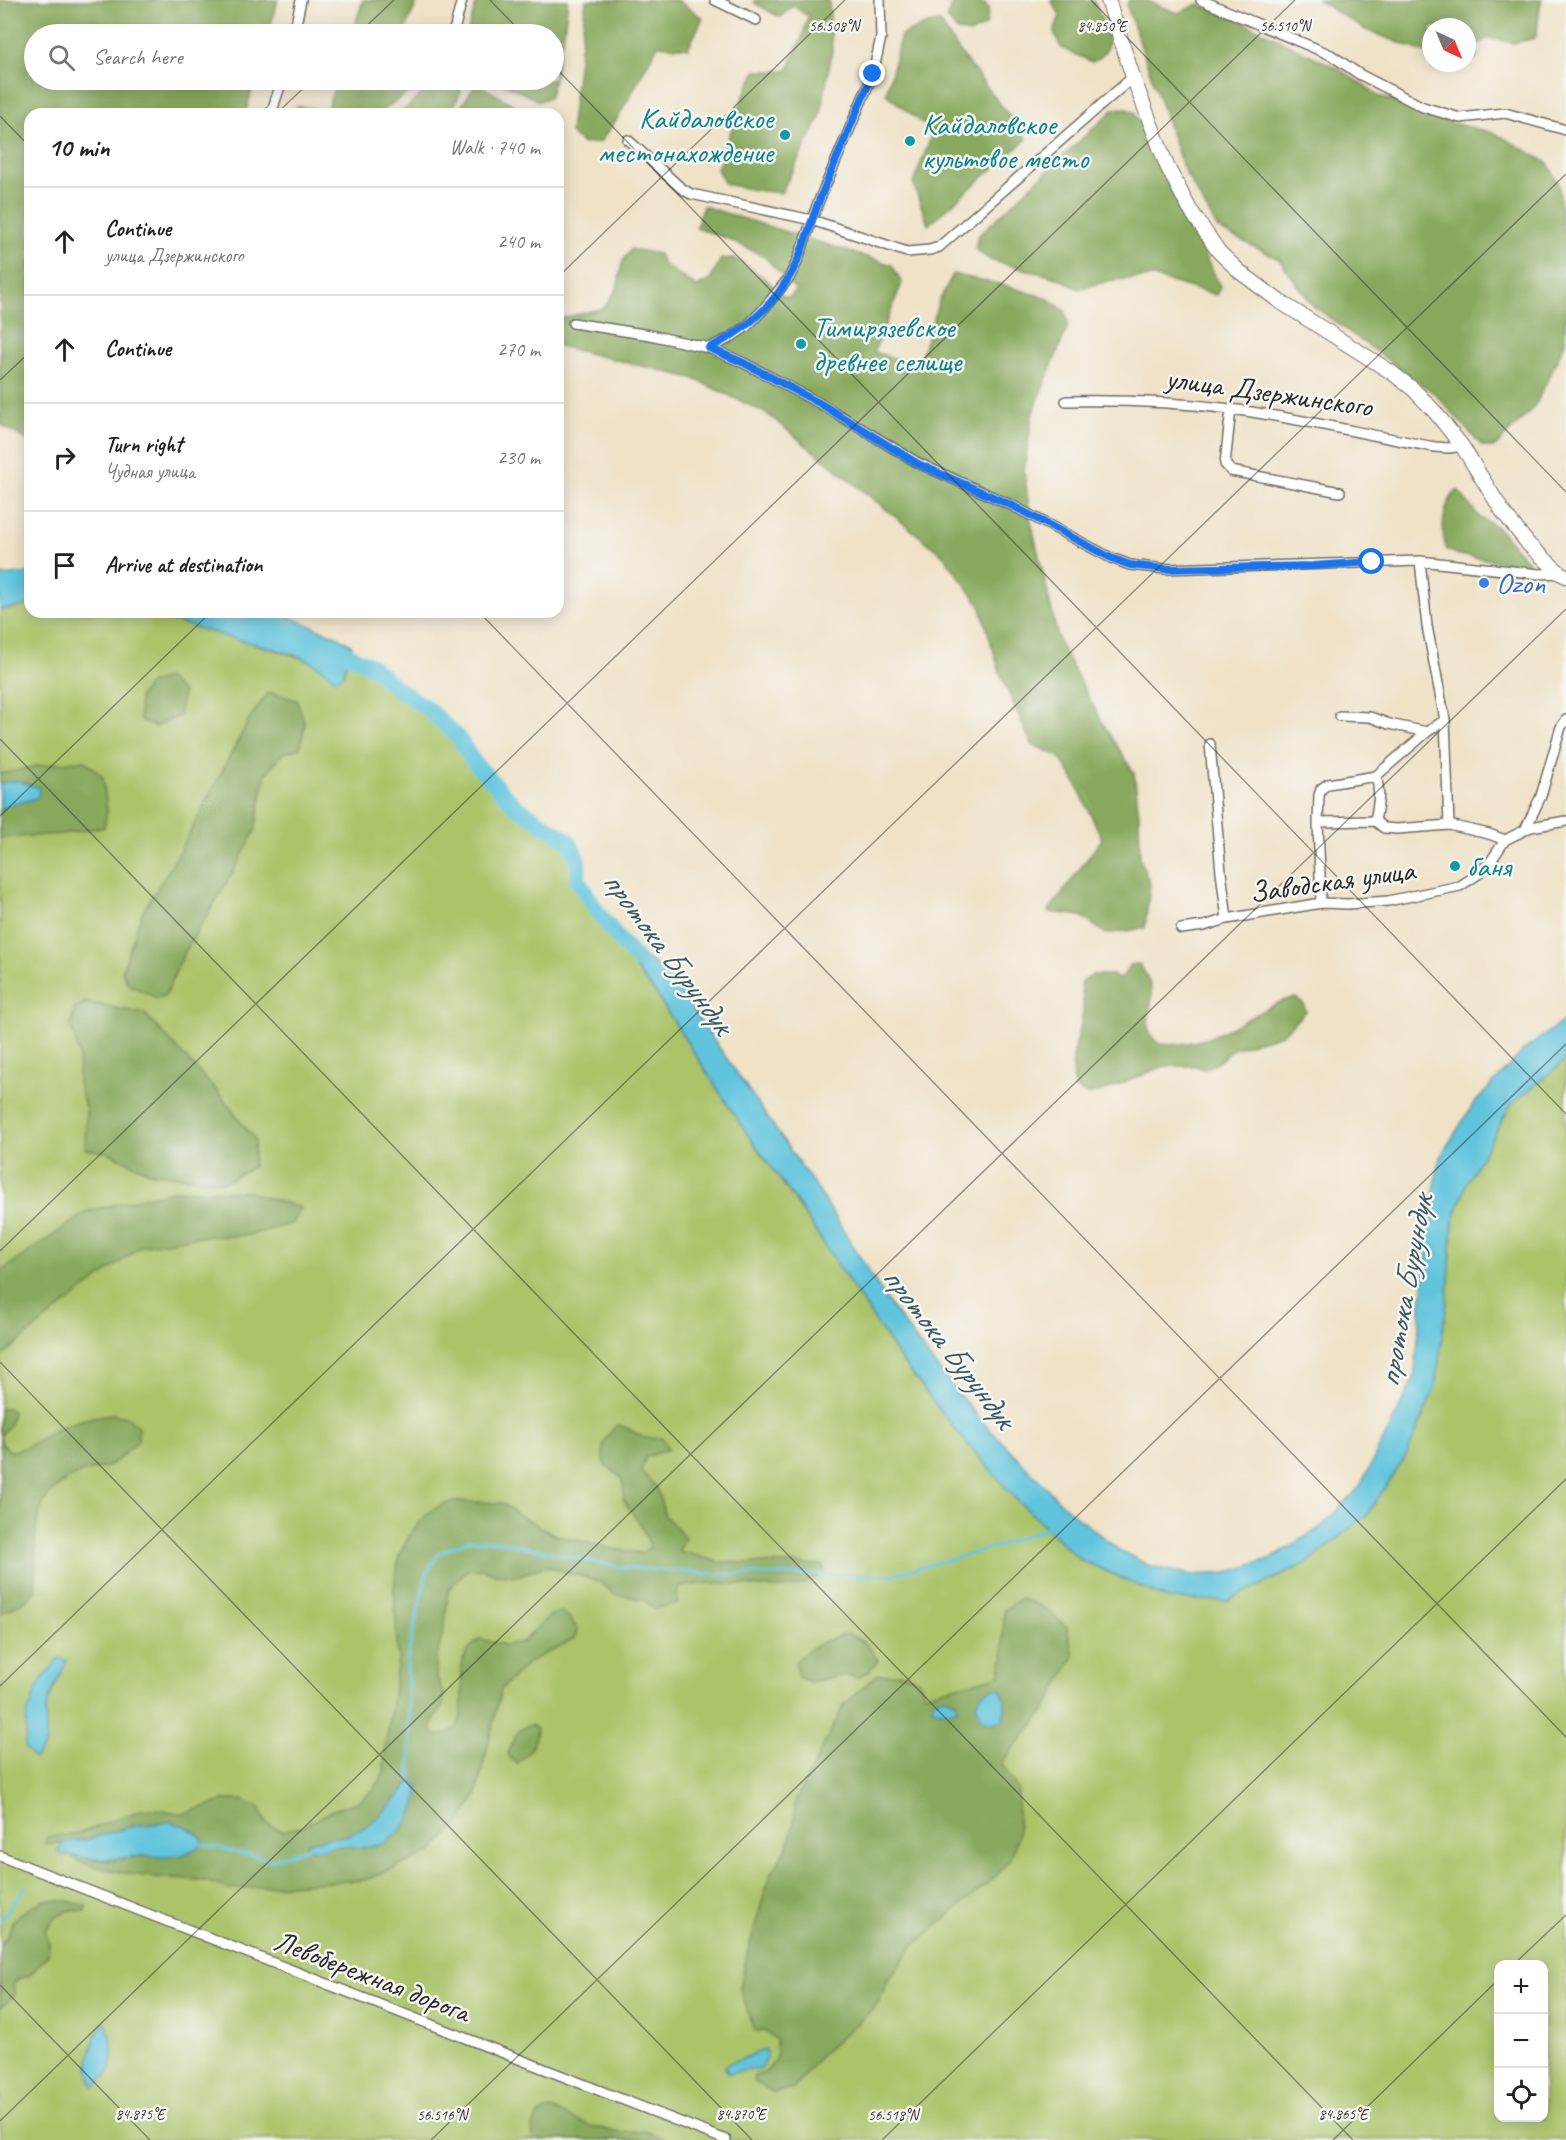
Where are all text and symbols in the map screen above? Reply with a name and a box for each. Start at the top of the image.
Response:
text: 56.508°N [809,17,862,36]
text: 84.850°E [1078,17,1129,36]
text: 56.510°N [1260,17,1313,36]
north arrow [1422,18,1476,72]
search box [24,24,564,90]
icon: search [45,41,78,74]
text: Search here [93,43,183,71]
route end [859,60,885,86]
place label: Кайдаловское местонахождение [598,99,775,171]
place label: Кайдаловское культовое место [922,105,1090,177]
marker: Кайдаловское местонахождение [778,128,792,142]
text: 10 min [48,131,110,164]
marker: Кайдаловское культовое место [903,134,917,148]
text: Walk · 740 m [450,135,540,160]
text: Continue [105,215,171,243]
icon: ahead [48,225,81,258]
text: 240 m [497,229,540,254]
text: улица Дзержинского [105,243,244,268]
place label: Тимирязевское древнее селище [813,308,964,380]
icon: ahead [48,333,81,366]
text: Continue [105,335,171,363]
text: 270 m [497,337,540,362]
marker: Тимирязевское древнее селище [794,337,808,351]
street label: улица Дзержинского [1161,358,1376,425]
text: Turn right [105,431,182,459]
icon: right [48,441,81,474]
text: 230 m [497,445,540,470]
text: Чудная улица [105,459,195,484]
route start [1358,548,1384,574]
icon: arrive [48,549,81,582]
text: Arrive at destination [105,551,262,579]
place label: Ozon [1496,564,1546,602]
marker: Ozon [1477,576,1491,590]
place label: баня [1467,847,1513,885]
street label: Заводская улица [1247,850,1419,911]
marker: баня [1448,859,1462,873]
water label: протока Бурундук [593,862,746,1046]
water label: протока Бурундук [1368,1187,1443,1390]
water label: протока Бурундук [873,1258,1028,1440]
street label: Левобережная дорога [269,1921,478,2032]
map controls [1494,1960,1548,2122]
button: + [1494,1960,1548,2014]
button: − [1494,2014,1548,2068]
button: locate [1494,2068,1548,2122]
text: 84.875°E [116,2105,167,2124]
text: 84.870°E [717,2105,768,2124]
text: 84.865°E [1319,2105,1370,2124]
text: 56.516°N [417,2106,470,2125]
text: 56.518°N [868,2106,921,2125]

